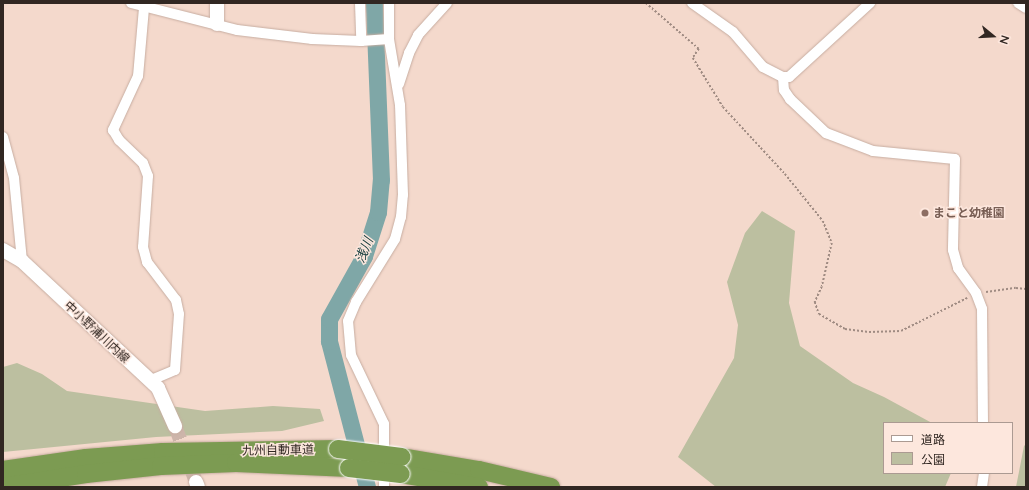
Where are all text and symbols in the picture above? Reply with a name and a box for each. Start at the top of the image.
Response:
north arrow [973,16,1013,56]
text: N [997,34,1012,46]
place label: まこと幼稚園 [933,206,1005,220]
marker: まこと幼稚園 [920,208,930,218]
water label: 浅川 [352,235,376,265]
street label: 中小野浦川内線 [61,298,133,366]
legend [883,422,1013,474]
text: 道路 [921,432,945,447]
street label: 九州自動車道 [242,442,314,458]
text: 公園 [921,452,945,467]

